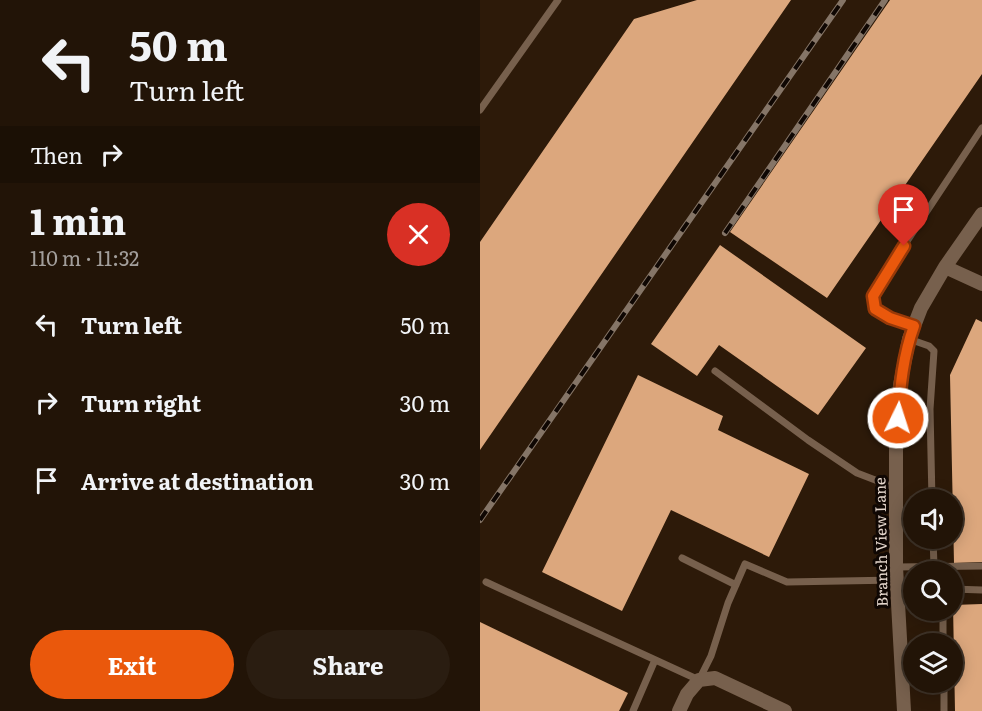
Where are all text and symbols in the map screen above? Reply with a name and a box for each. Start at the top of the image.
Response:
text: 50 m [129,12,228,74]
icon: left [30,24,108,102]
text: Turn left [129,69,244,109]
text: Then [30,138,83,171]
icon: right [95,138,128,171]
pin [878,184,929,246]
text: 1 min [30,193,126,246]
icon: arrive [887,193,920,226]
button: close [387,203,450,266]
text: 110 m · 11:32 [30,242,139,272]
icon: left [30,308,63,341]
text: Turn left [81,308,182,341]
text: 50 m [400,308,450,341]
icon: right [30,386,63,419]
text: Turn right [81,386,201,419]
text: 30 m [400,386,450,419]
position arrow [866,386,930,450]
icon: arrive [30,464,63,497]
text: Arrive at destination [81,464,314,497]
text: 30 m [400,464,450,497]
street label: Branch View Lane [867,477,893,607]
map controls [903,489,963,693]
button: sound [903,489,963,549]
button: search [903,561,963,621]
button: Exit [30,630,234,699]
button: Share [246,630,450,699]
button: layers [903,633,963,693]

